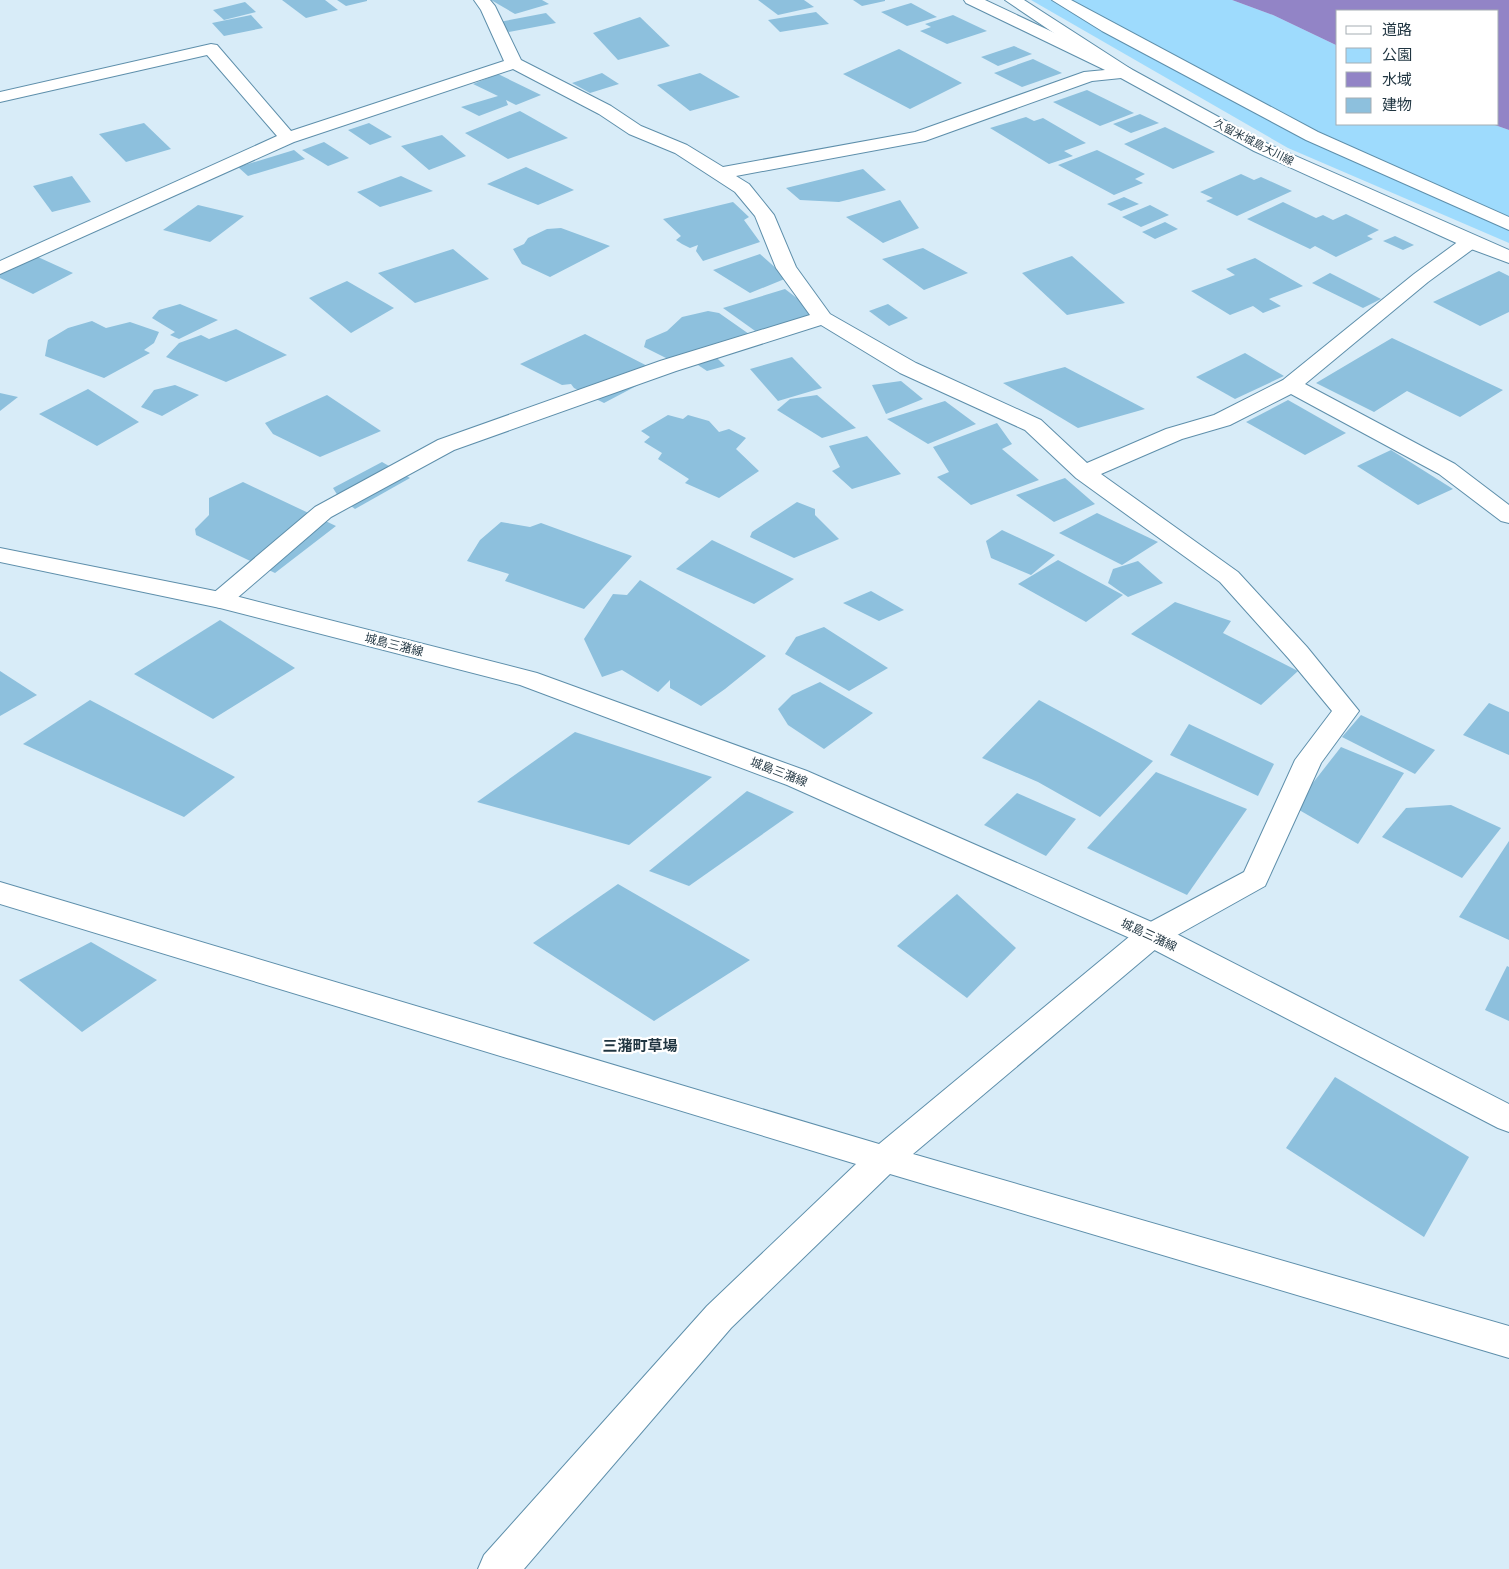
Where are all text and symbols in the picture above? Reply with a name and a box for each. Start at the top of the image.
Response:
legend [1336,10,1499,125]
text: 道路 [1382,19,1412,39]
text: 公園 [1382,44,1412,64]
text: 水域 [1382,69,1412,89]
text: 建物 [1382,94,1412,114]
street label: 久留米城島大川線 [1212,115,1297,168]
street label: 城島三潴線 [363,629,425,660]
street label: 城島三潴線 [748,753,810,790]
street label: 城島三潴線 [1118,914,1180,955]
district label: 三潴町草場 [602,1035,678,1055]

